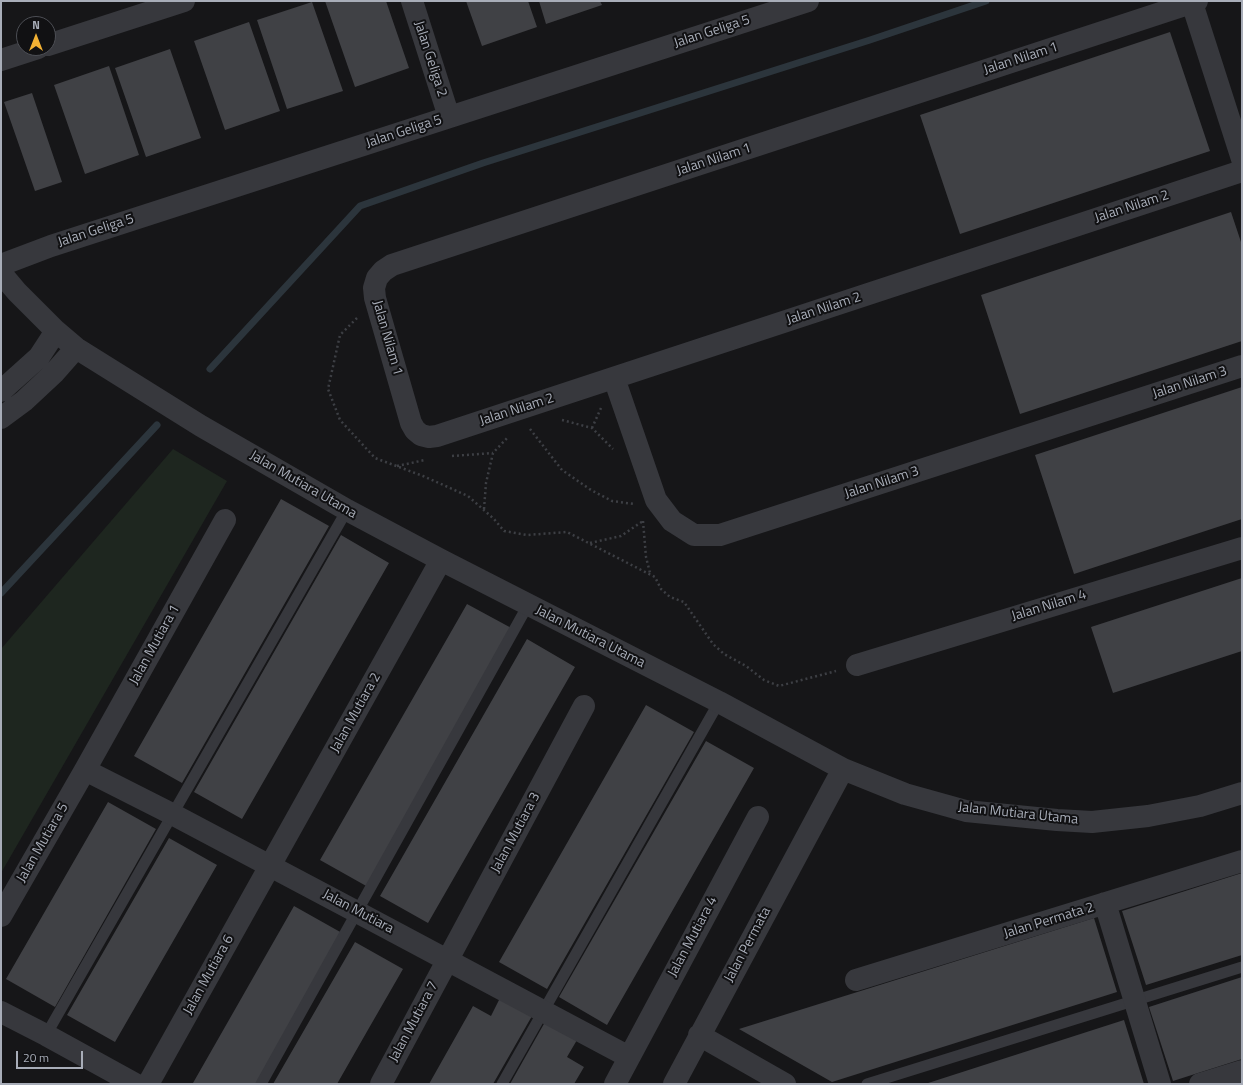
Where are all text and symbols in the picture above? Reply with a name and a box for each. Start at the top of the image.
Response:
street label: Jalan Geliga 5 [672,12,752,52]
north arrow [16,16,56,56]
text: N [32,17,40,33]
street label: Jalan Geliga 2 [410,19,450,99]
street label: Jalan Nilam 1 [982,39,1060,79]
street label: Jalan Geliga 5 [364,112,444,152]
street label: Jalan Nilam 1 [675,140,753,180]
street label: Jalan Nilam 2 [1093,187,1171,227]
street label: Jalan Geliga 5 [56,211,136,251]
street label: Jalan Nilam 2 [785,289,863,329]
street label: Jalan Nilam 1 [368,299,406,377]
street label: Jalan Nilam 3 [1151,363,1229,403]
street label: Jalan Nilam 2 [478,390,556,430]
street label: Jalan Mutiara Utama [247,448,359,522]
street label: Jalan Nilam 3 [843,463,921,503]
street label: Jalan Nilam 4 [1010,587,1088,625]
street label: Jalan Mutiara 1 [126,602,184,688]
street label: Jalan Mutiara Utama [532,602,648,672]
street label: Jalan Mutiara 2 [327,670,385,756]
street label: Jalan Mutiara 3 [488,790,544,876]
street label: Jalan Mutiara Utama [957,799,1079,829]
street label: Jalan Mutiara 5 [14,800,72,886]
street label: Jalan Mutiara [320,886,396,938]
street label: Jalan Mutiara 4 [665,894,721,980]
street label: Jalan Permata 2 [1002,899,1096,943]
street label: Jalan Permata [721,905,775,985]
street label: Jalan Mutiara 6 [180,932,238,1018]
street label: Jalan Mutiara 7 [386,979,442,1065]
scale bar [18,1043,85,1069]
text: 20 m [23,1048,49,1067]

